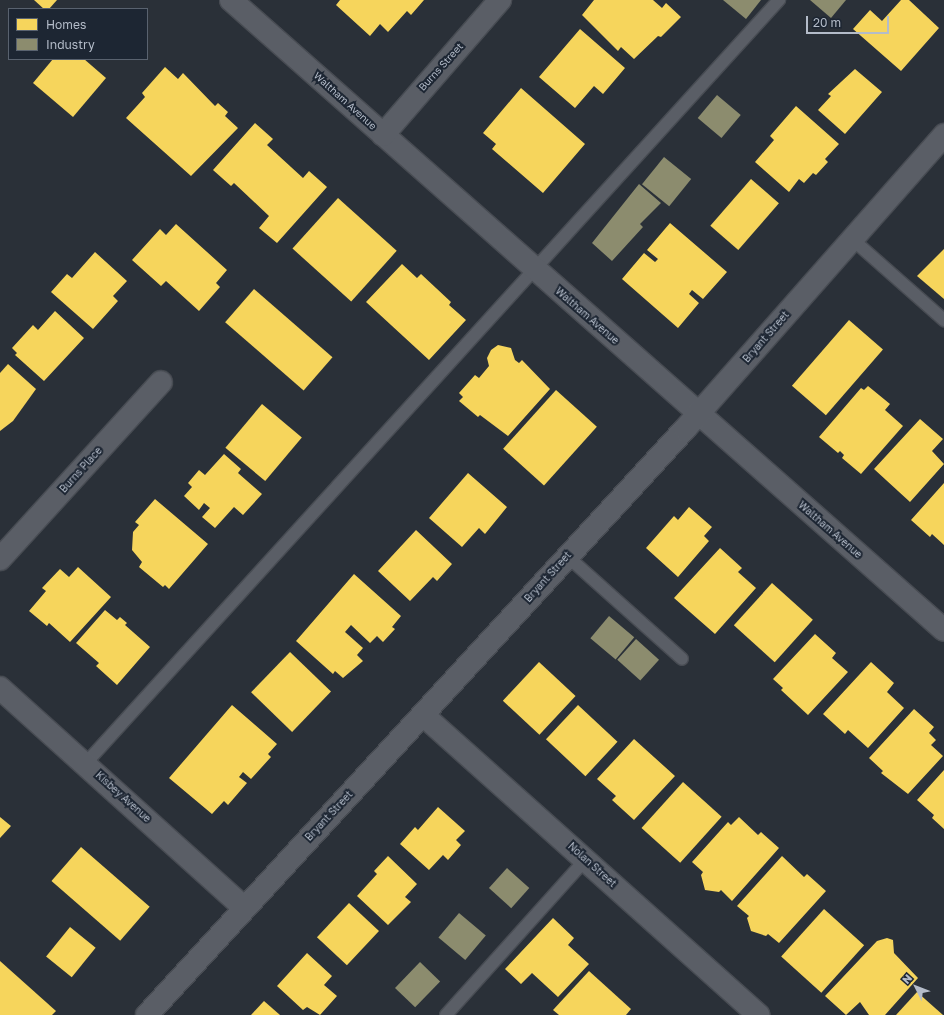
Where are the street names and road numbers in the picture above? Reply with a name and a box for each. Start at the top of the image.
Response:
street label: Burns Street [416,41,466,93]
street label: Waltham Avenue [311,70,379,132]
street label: Waltham Avenue [553,285,621,347]
street label: Bryant Street [740,309,792,365]
street label: Burns Place [57,445,105,495]
street label: Waltham Avenue [796,499,864,561]
street label: Bryant Street [522,549,574,605]
street label: Kisbey Avenue [93,769,153,825]
street label: Bryant Street [303,789,355,843]
street label: Nolan Street [565,840,619,890]

